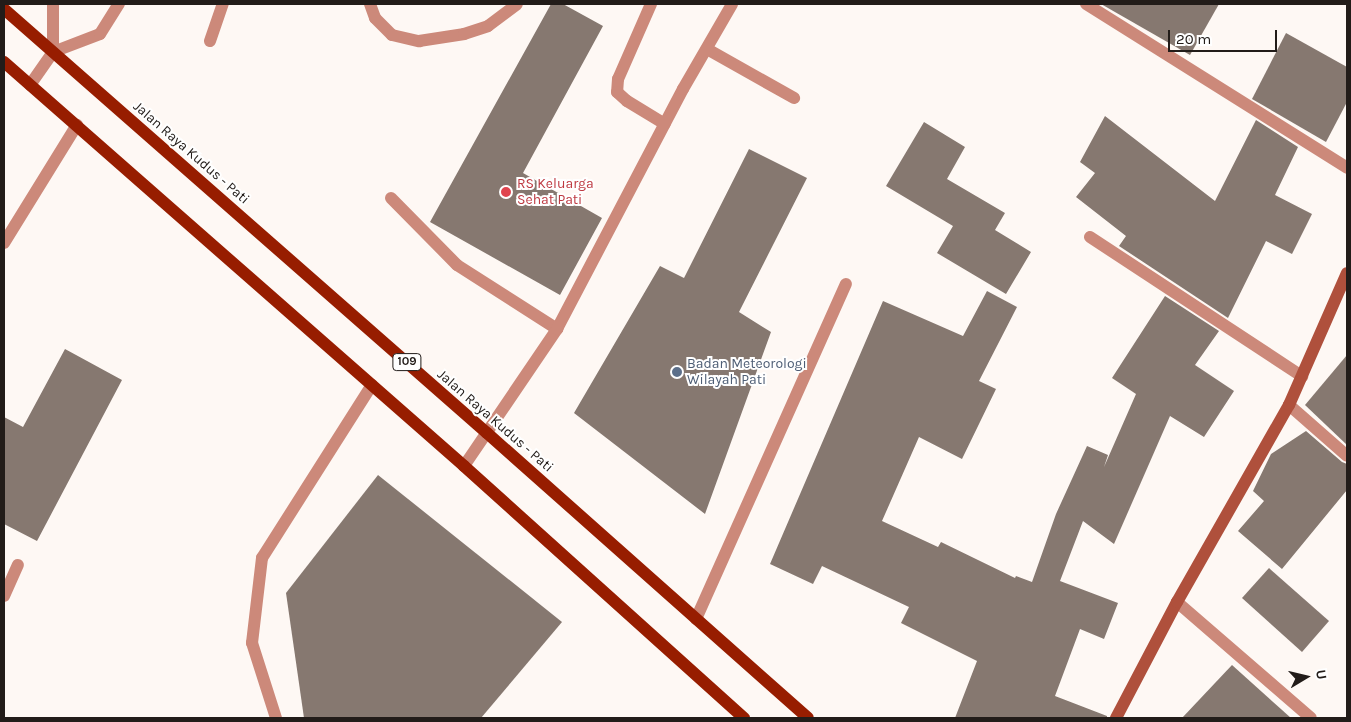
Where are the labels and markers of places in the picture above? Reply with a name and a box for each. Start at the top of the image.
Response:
place label: RS Keluarga Sehat Pati [517,176,594,208]
marker: RS Keluarga Sehat Pati [499,185,513,199]
place label: Badan Meteorologi Wilayah Pati [687,356,807,388]
marker: Badan Meteorologi Wilayah Pati [671,366,683,378]

